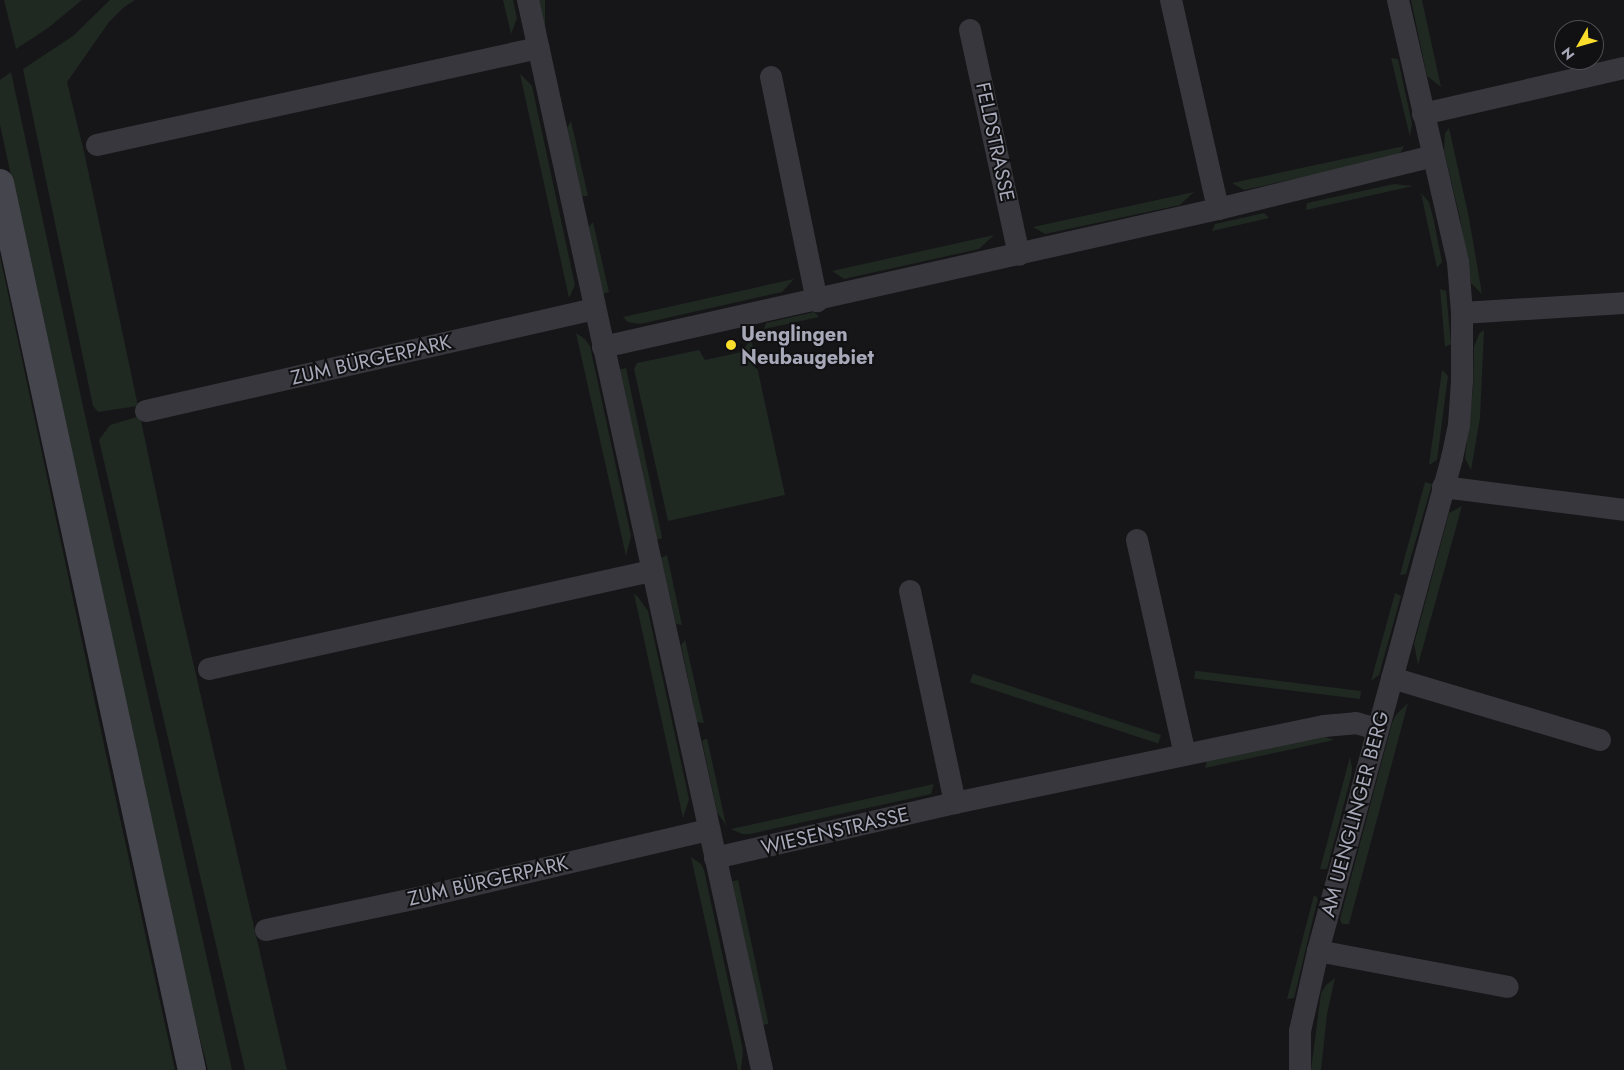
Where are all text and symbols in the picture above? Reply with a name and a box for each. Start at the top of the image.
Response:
north arrow [1554,20,1604,70]
text: N [1557,43,1579,64]
street label: FELDSTRASSE [971,80,1019,204]
place label: Uenglingen Neubaugebiet [741,322,874,369]
street label: ZUM BÜRGERPARK [289,330,453,390]
marker: Uenglingen Neubaugebiet [725,339,737,351]
street label: AM UENGLINGER BERG [1316,709,1394,919]
street label: WIESENSTRASSE [759,802,911,860]
street label: ZUM BÜRGERPARK [406,851,570,911]

